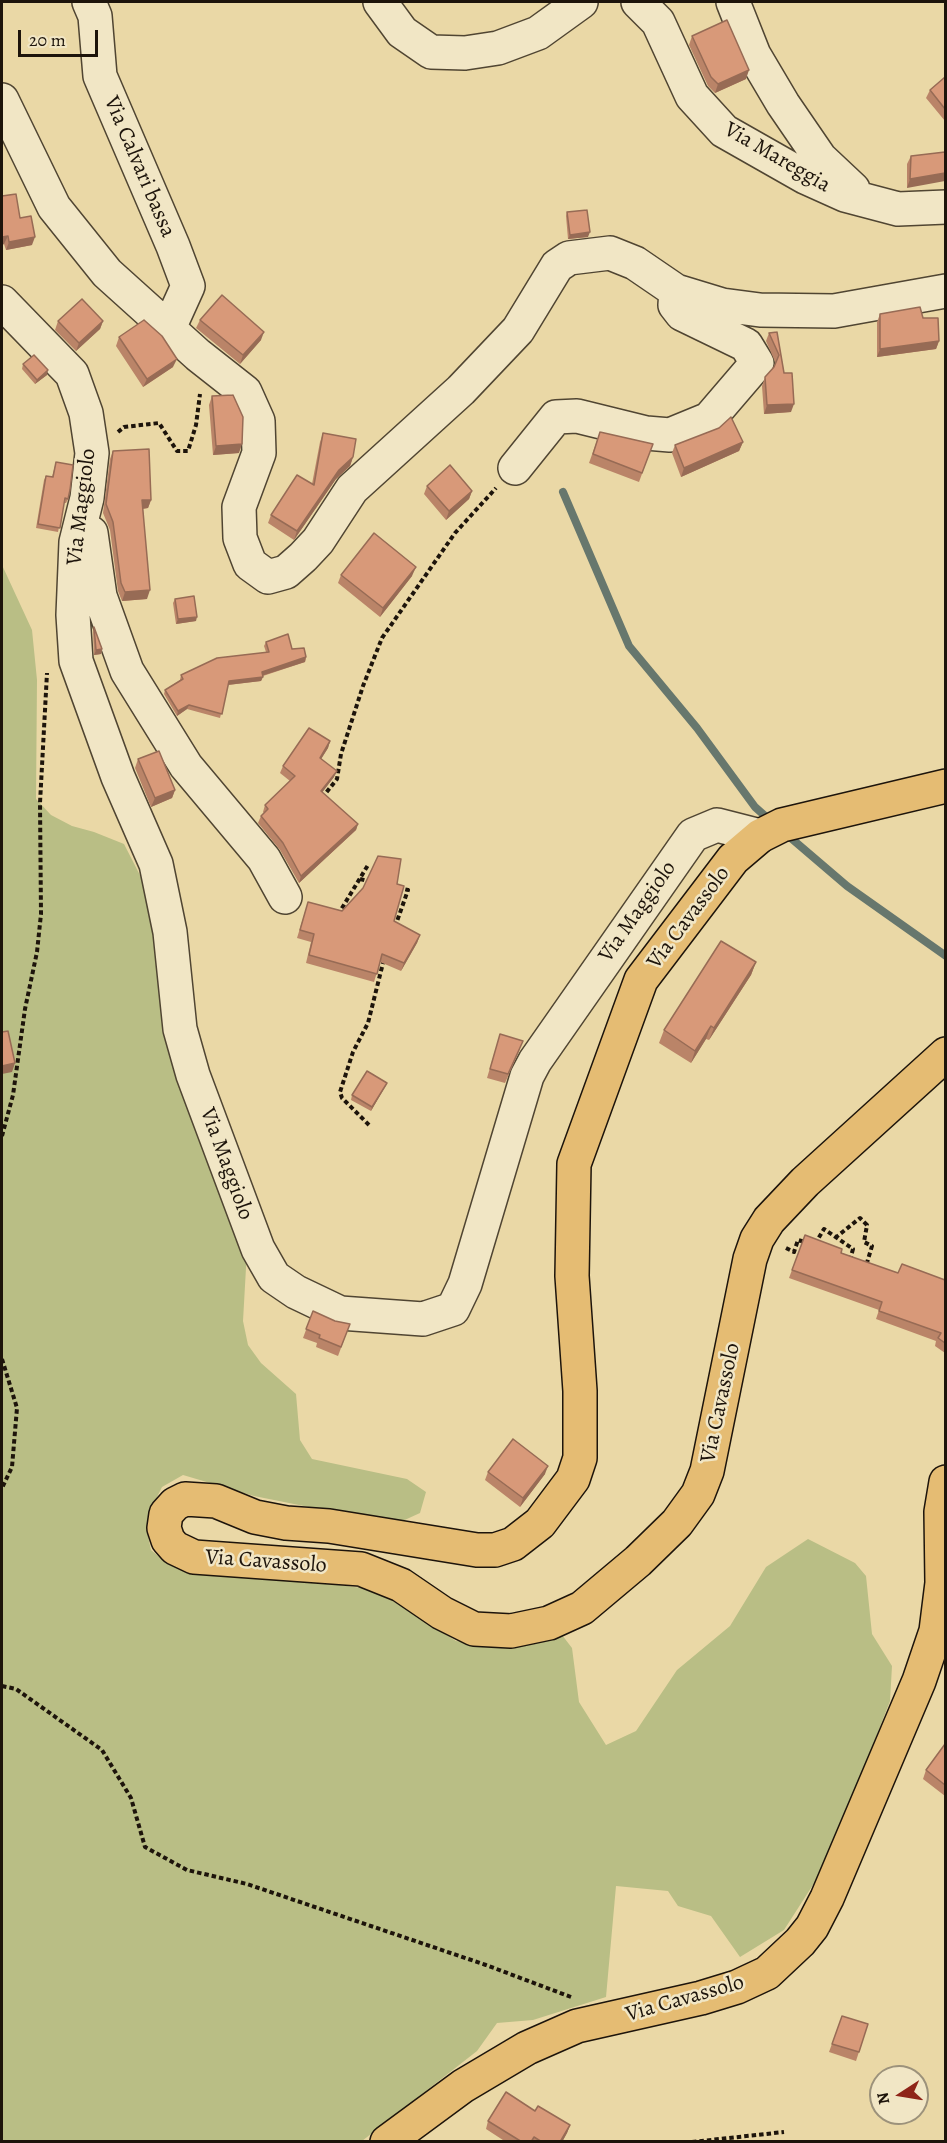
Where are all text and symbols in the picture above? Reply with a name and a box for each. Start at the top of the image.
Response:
scale bar [21,18,100,56]
text: 20 m [29,28,66,52]
street label: Via Calvari bassa [97,92,181,242]
street label: Via Mareggia [719,117,835,199]
street label: Via Maggiolo [62,447,102,567]
street label: Via Maggiolo [593,856,683,968]
street label: Via Cavassolo [642,861,736,975]
street label: Via Maggiolo [193,1104,259,1224]
street label: Via Cavassolo [695,1341,747,1465]
street label: Via Cavassolo [204,1545,328,1579]
street label: Via Cavassolo [623,1970,747,2028]
north arrow [869,2065,929,2125]
text: N [871,2090,895,2106]

